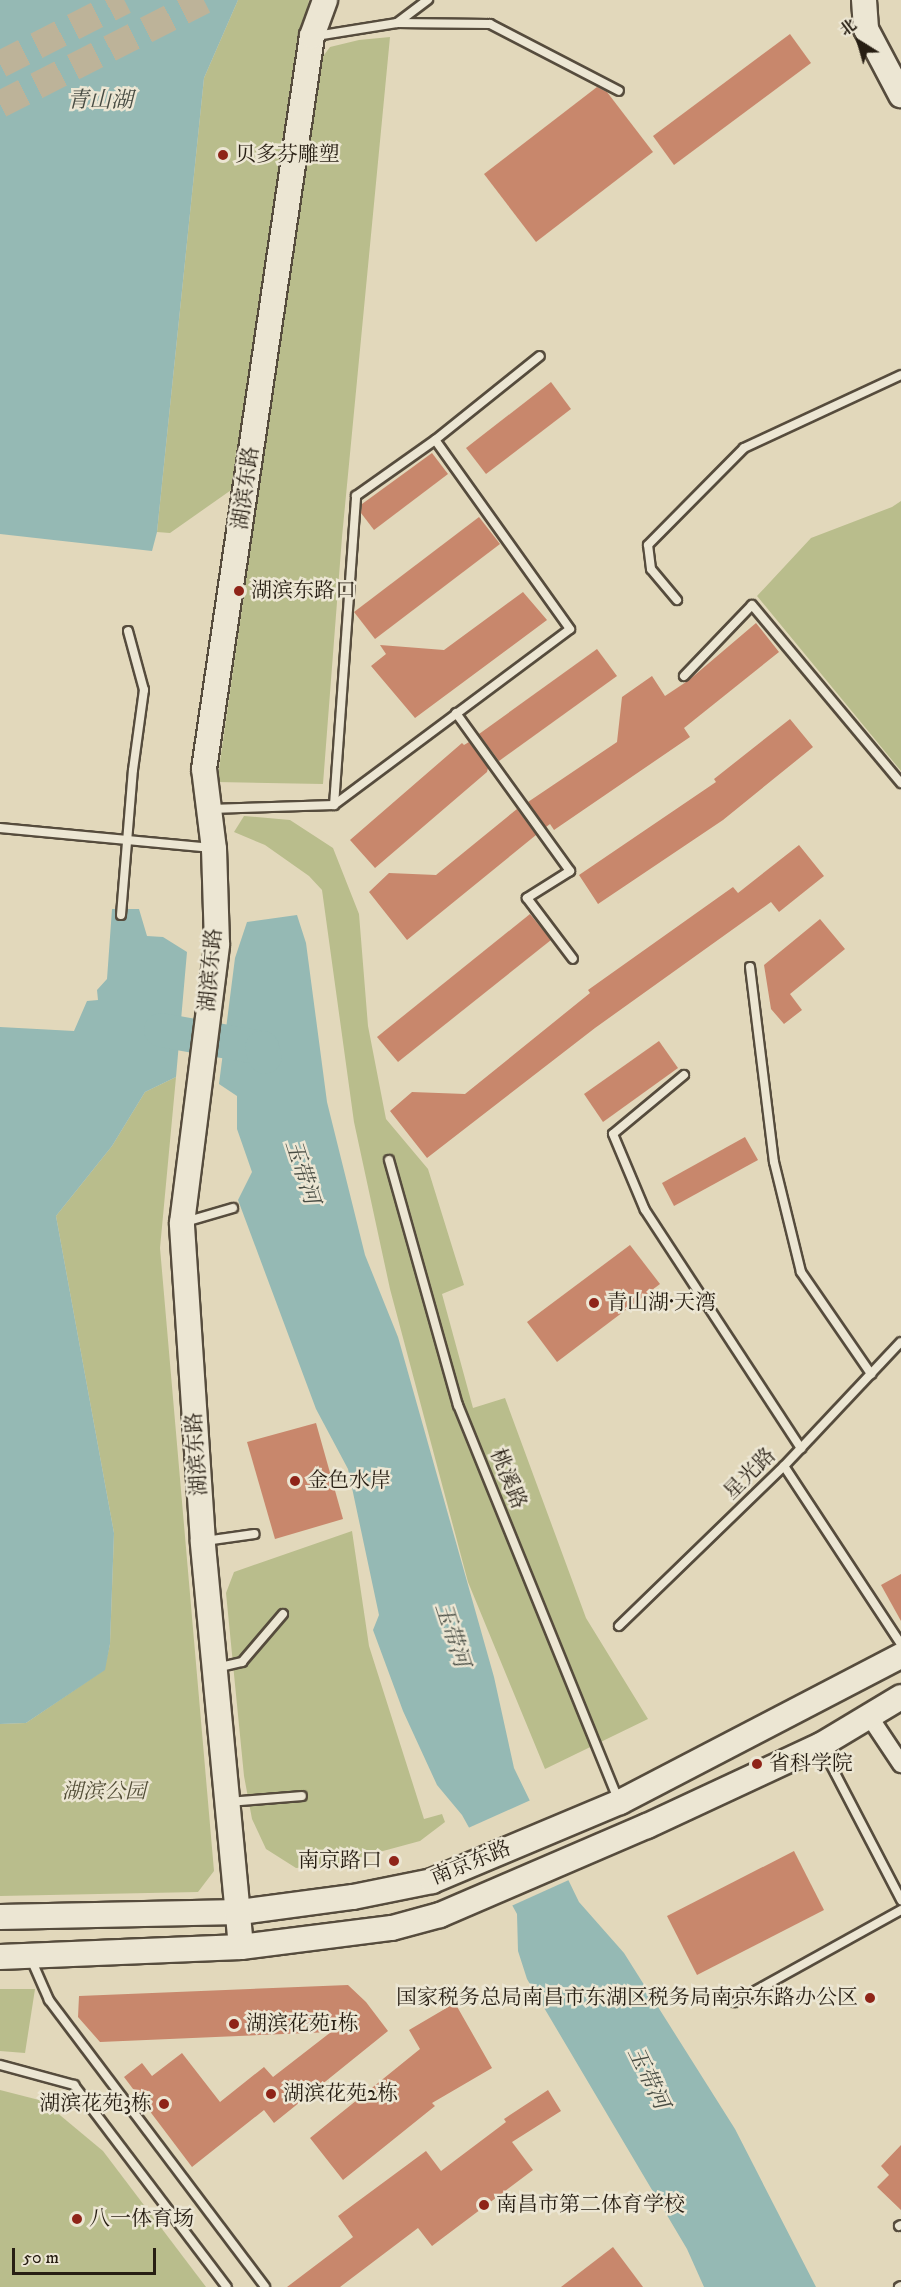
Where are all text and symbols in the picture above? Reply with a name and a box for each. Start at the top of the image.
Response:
north arrow [829,12,889,72]
text: 北 [836,15,861,40]
water label: 青山湖 [67,88,133,114]
place label: 贝多芬雕塑 [235,142,340,168]
marker: 贝多芬雕塑 [216,148,230,162]
street label: 湖滨东路 [228,445,264,531]
place label: 湖滨东路口 [251,578,356,604]
marker: 湖滨东路口 [232,584,246,598]
street label: 湖滨东路 [195,927,227,1013]
water label: 玉带河 [279,1137,325,1207]
place label: 青山湖·天湾 [606,1290,716,1316]
marker: 青山湖·天湾 [587,1296,601,1310]
street label: 湖滨东路 [182,1411,212,1497]
street label: 星光路 [719,1443,781,1505]
street label: 桃溪路 [485,1445,531,1513]
place label: 金色水岸 [307,1468,391,1494]
marker: 金色水岸 [288,1474,302,1488]
water label: 玉带河 [429,1600,475,1670]
place label: 省科学院 [769,1751,853,1777]
marker: 省科学院 [750,1757,764,1771]
park label: 湖滨公园 [62,1779,146,1805]
street label: 南京东路 [427,1836,515,1890]
place label: 南京路口 [298,1848,382,1874]
marker: 南京路口 [387,1854,401,1868]
place label: 国家税务总局南昌市东湖区税务局南京东路办公区 [396,1985,858,2011]
marker: 国家税务总局南昌市东湖区税务局南京东路办公区 [863,1991,877,2005]
place label: 湖滨花苑1栋 [246,2011,359,2037]
marker: 湖滨花苑1栋 [227,2017,241,2031]
water label: 玉带河 [622,2043,674,2113]
place label: 湖滨花苑2栋 [283,2081,398,2107]
marker: 湖滨花苑2栋 [264,2087,278,2101]
place label: 湖滨花苑3栋 [39,2091,152,2117]
marker: 湖滨花苑3栋 [157,2097,171,2111]
place label: 南昌市第二体育学校 [496,2192,685,2218]
marker: 南昌市第二体育学校 [477,2198,491,2212]
place label: 八一体育场 [89,2206,194,2232]
marker: 八一体育场 [70,2212,84,2226]
scale bar [15,2236,159,2274]
text: 50 m [23,2247,59,2269]

